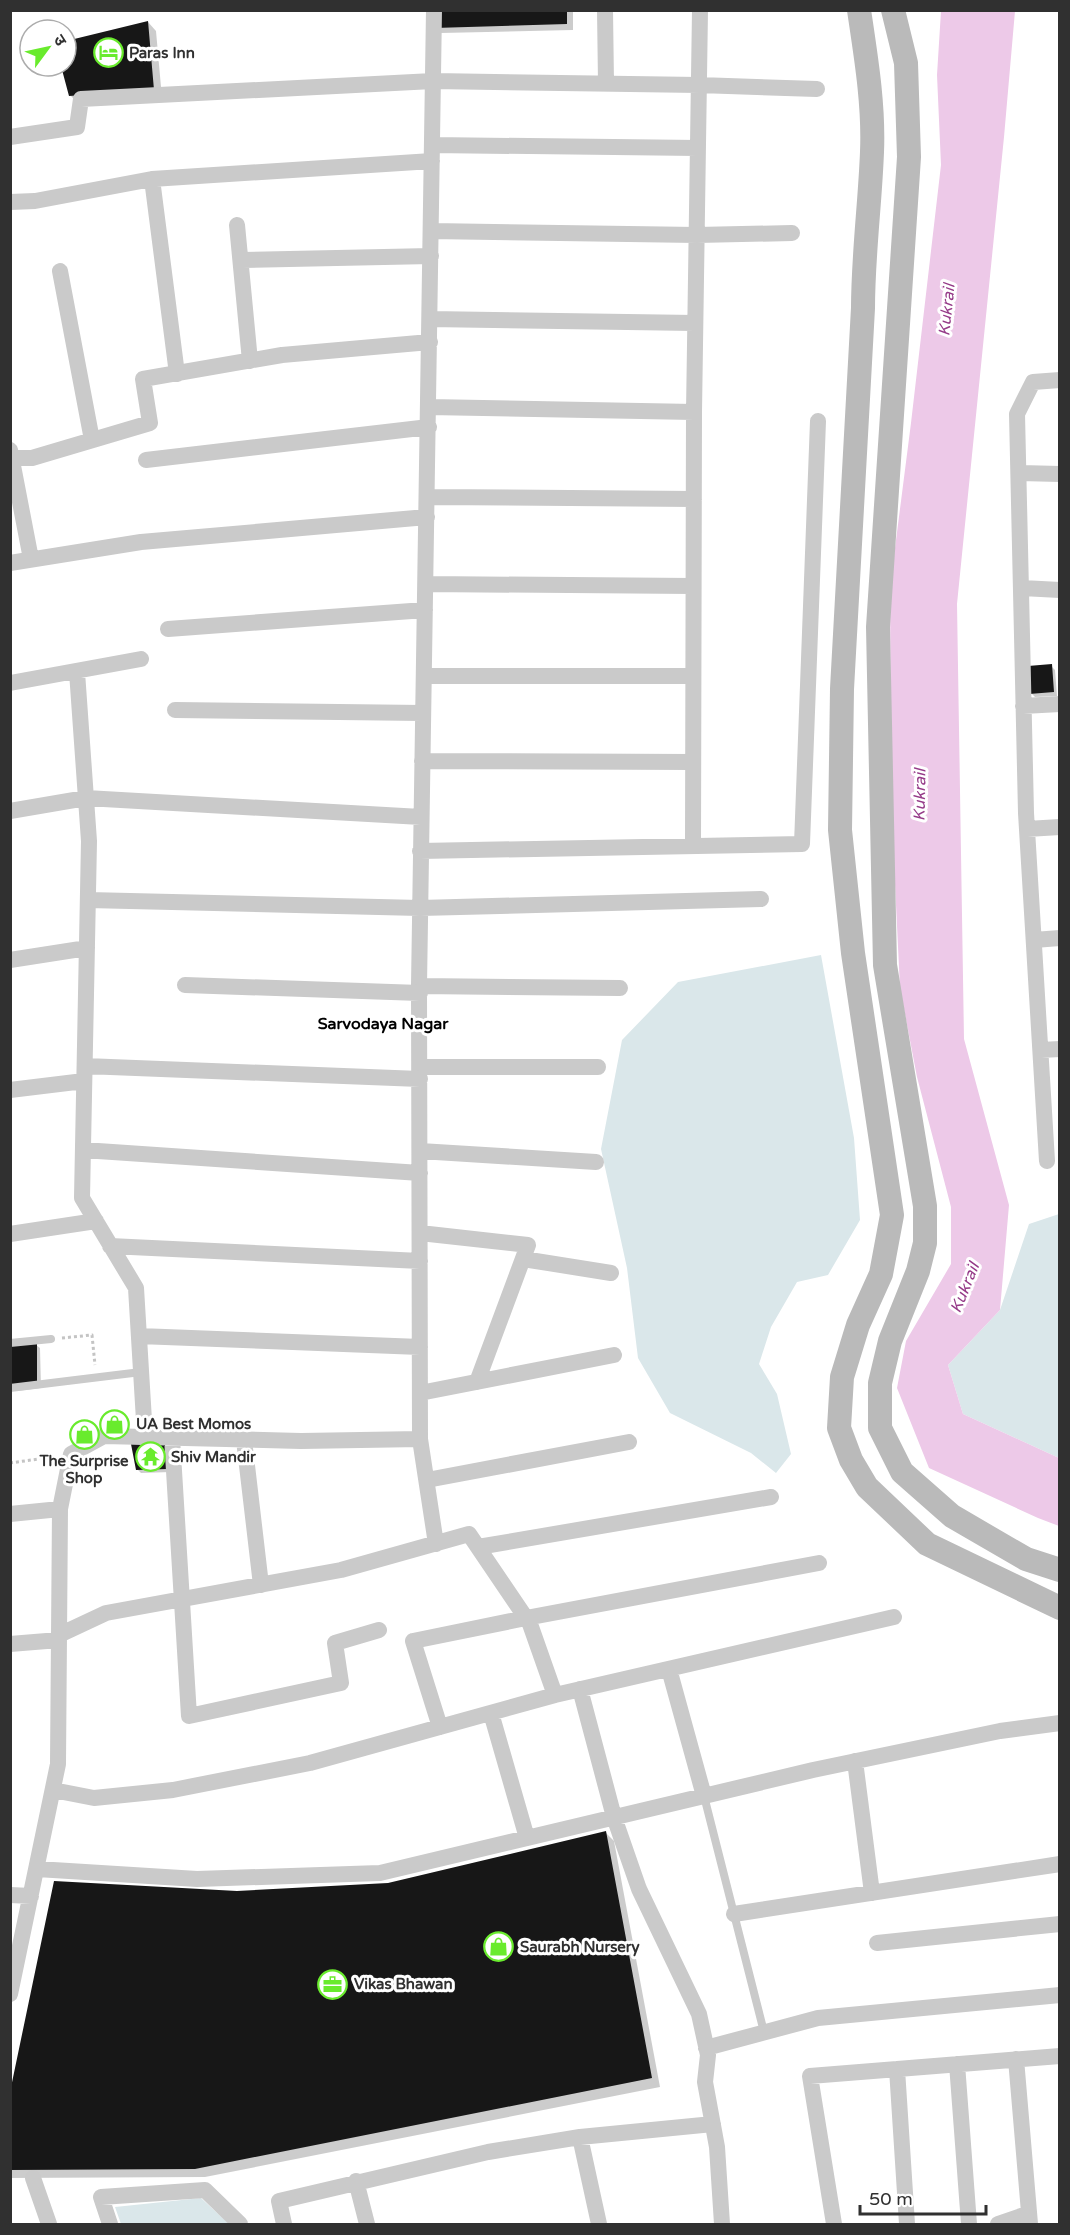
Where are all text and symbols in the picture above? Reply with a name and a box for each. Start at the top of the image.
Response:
north arrow [18,18,78,78]
text: उ [49,31,71,50]
hotel icon: Paras Inn [92,37,124,69]
place label: Paras Inn [129,44,195,62]
water label: Kukrail [934,281,960,337]
water label: Kukrail [910,767,930,821]
district label: Sarvodaya Nagar [318,1014,449,1034]
water label: Kukrail [946,1258,985,1316]
shop icon: UA Best Momos [99,1408,131,1440]
place label: UA Best Momos [136,1415,251,1433]
shop icon: The Surprise Shop [68,1418,100,1450]
temple icon: Shiv Mandir [134,1441,166,1473]
place label: Shiv Mandir [171,1448,256,1466]
place label: The Surprise Shop [38,1452,129,1488]
shop icon: Saurabh Nursery [483,1931,515,1963]
place label: Saurabh Nursery [520,1938,640,1957]
office icon: Vikas Bhawan [317,1968,349,2000]
place label: Vikas Bhawan [354,1975,453,1993]
scale bar [860,2178,986,2216]
text: 50 m [869,2188,913,2210]

